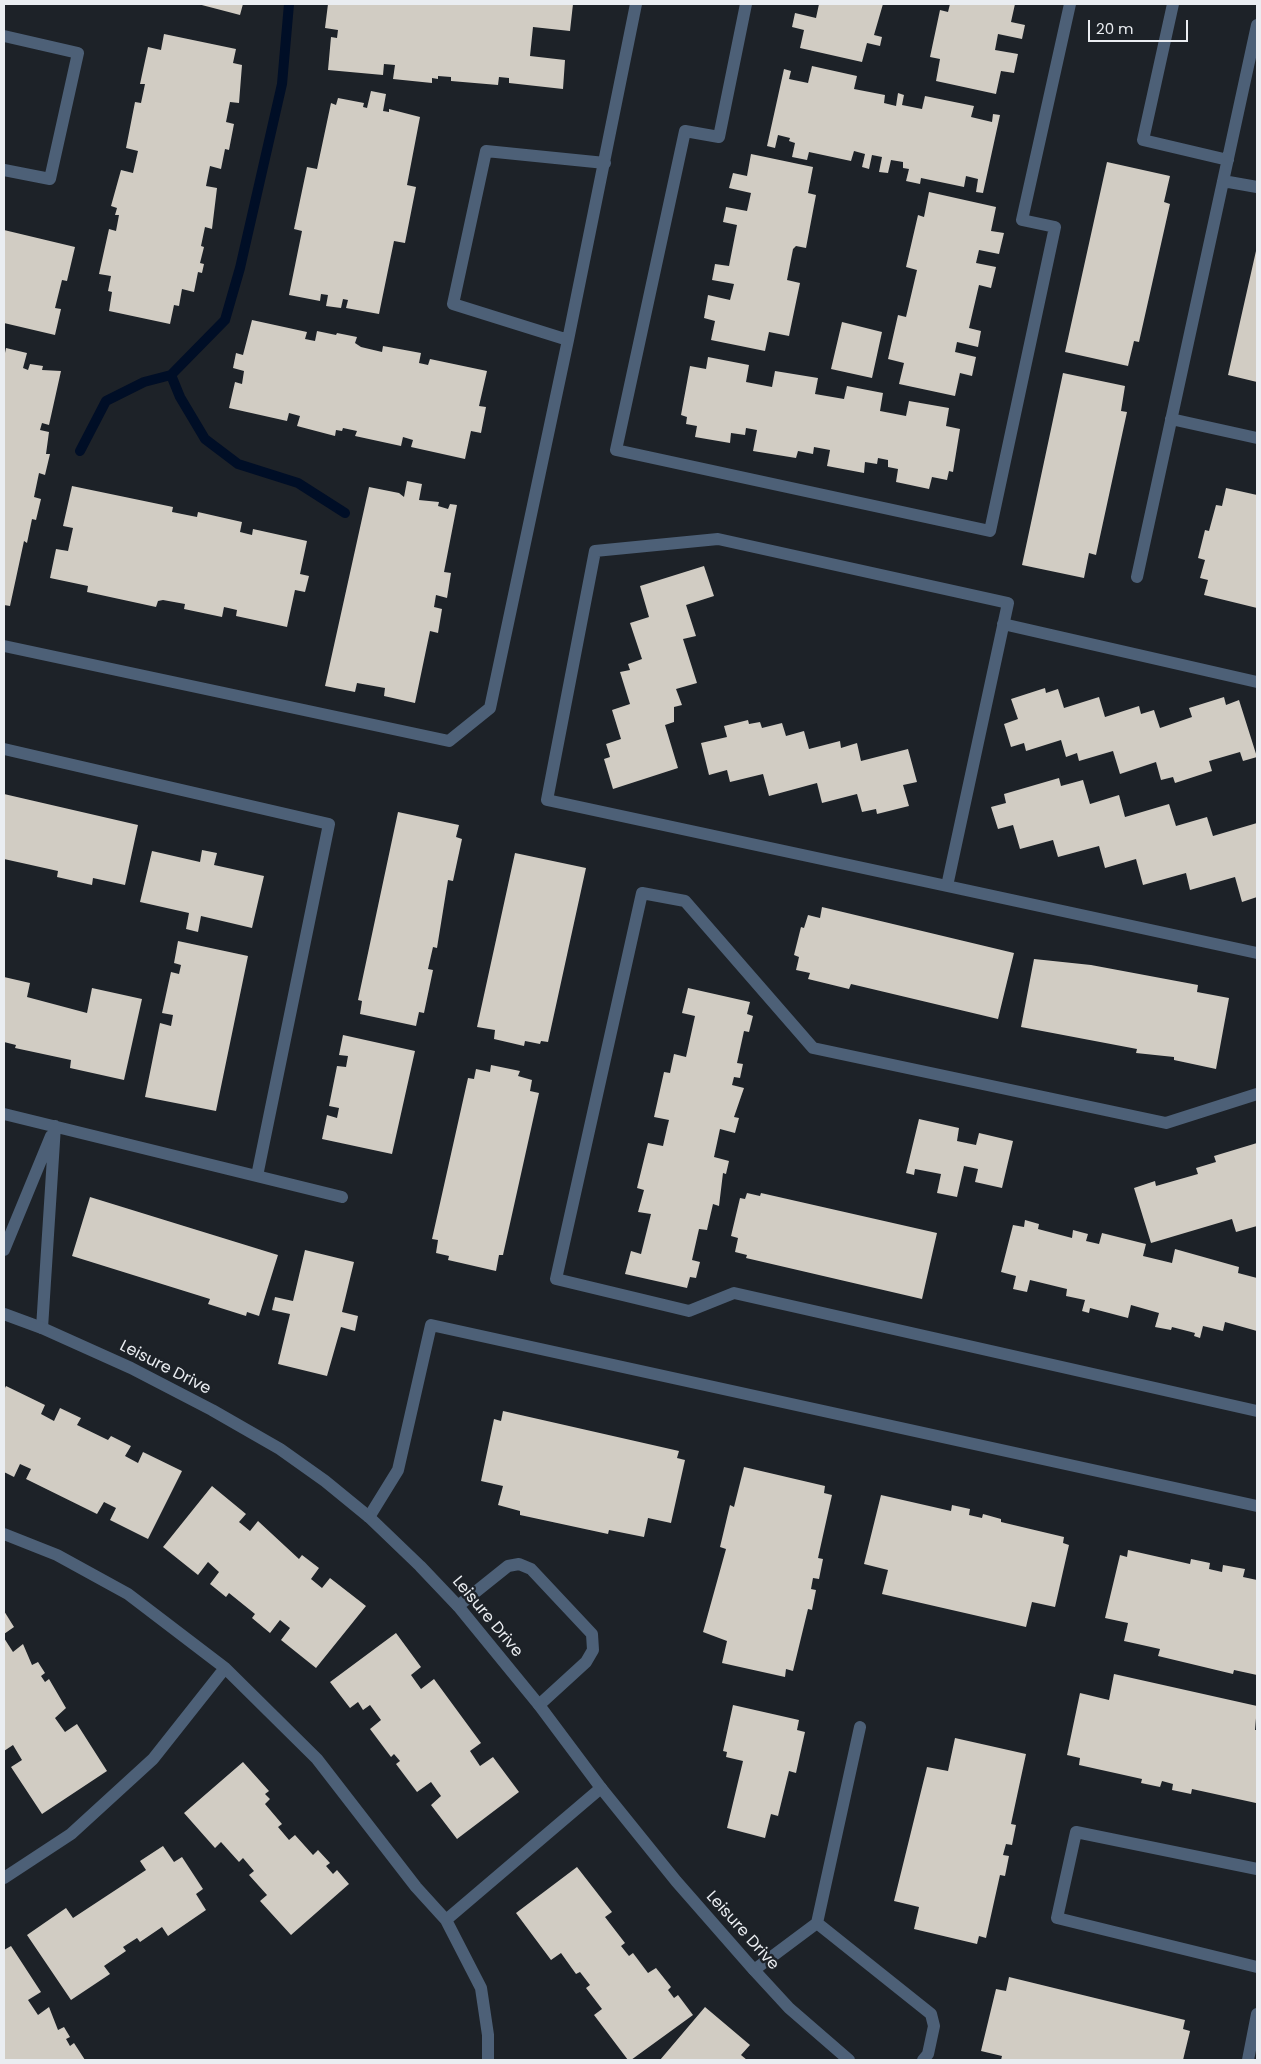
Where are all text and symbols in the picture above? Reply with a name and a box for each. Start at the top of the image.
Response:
scale bar [1091,10,1191,42]
text: 20 m [1096,18,1134,39]
street label: Leisure Drive [116,1337,214,1399]
street label: Leisure Drive [448,1573,526,1661]
street label: Leisure Drive [702,1888,782,1974]

